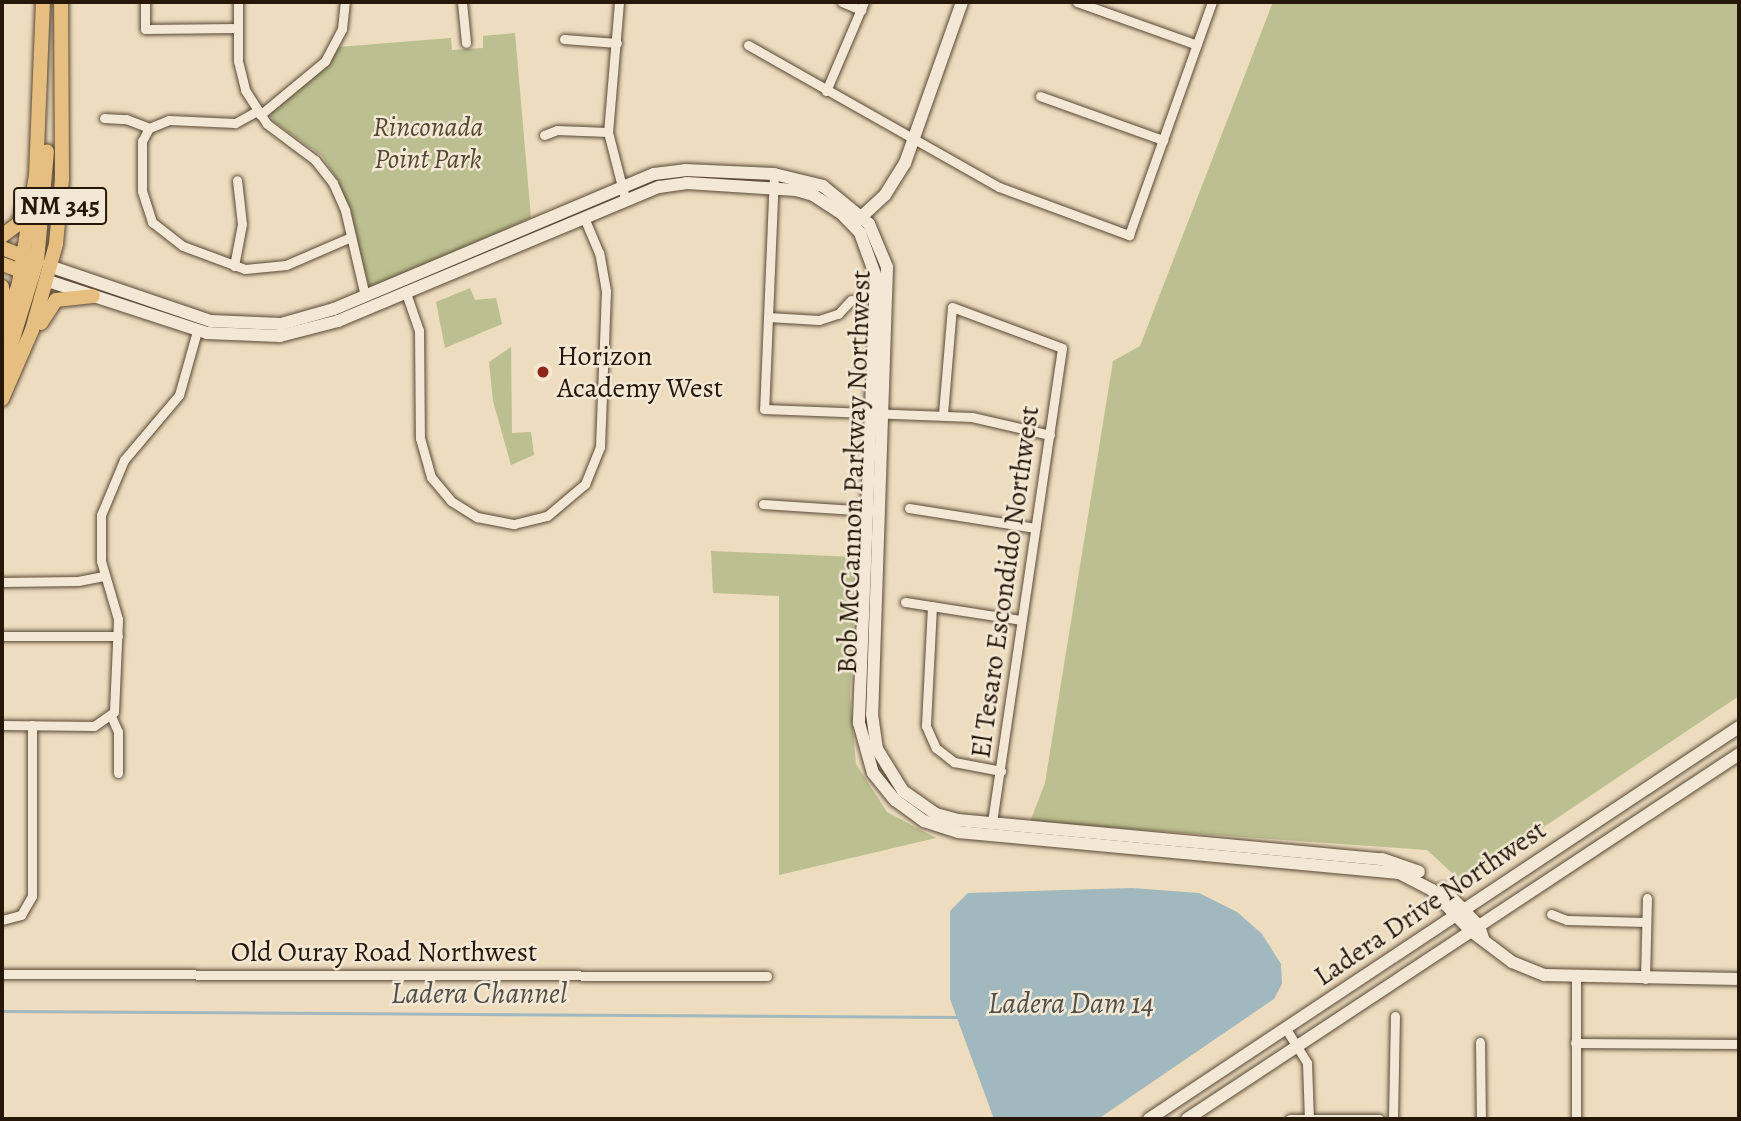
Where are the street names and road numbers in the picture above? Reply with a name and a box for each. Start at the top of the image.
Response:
road number: NM 345 [13,183,107,228]
street label: Bob McCannon Parkway Northwest [830,270,878,674]
street label: El Tesaro Escondido Northwest [964,404,1046,760]
street label: Ladera Drive Northwest [1308,813,1552,993]
street label: Old Ouray Road Northwest [231,935,537,969]

